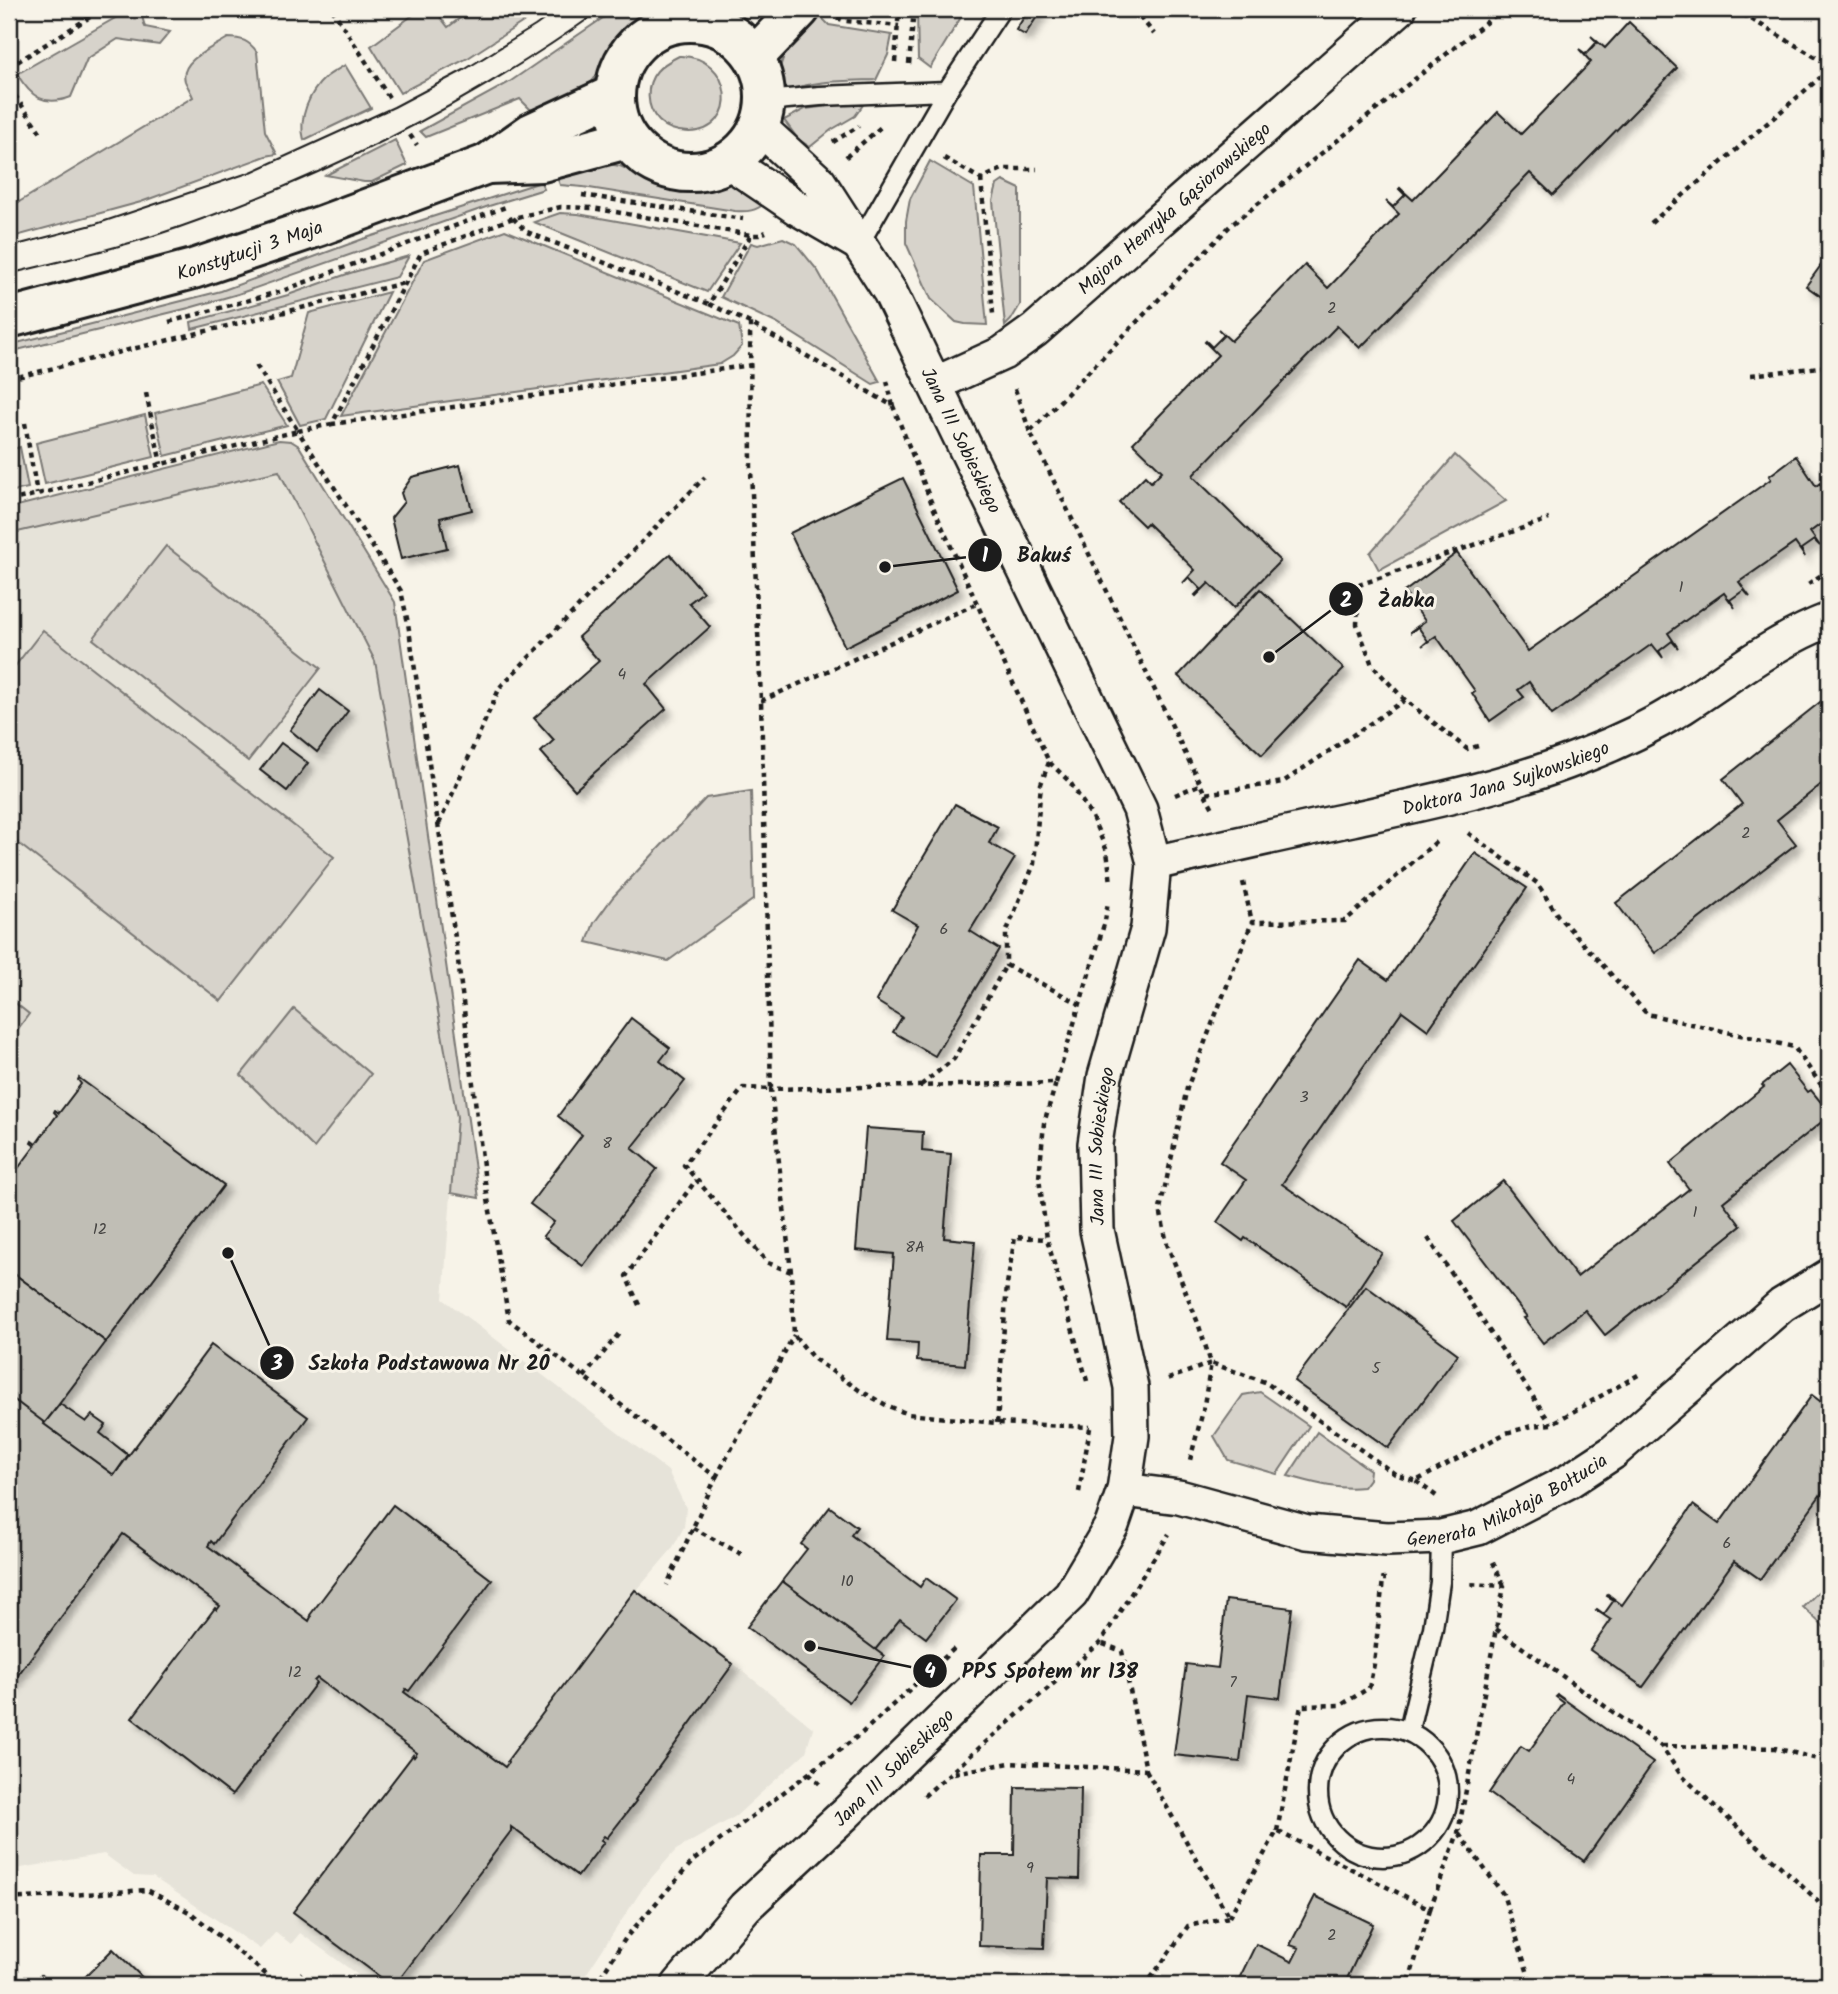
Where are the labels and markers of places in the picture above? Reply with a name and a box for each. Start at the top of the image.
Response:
callout: Bakuś [968,534,1085,576]
callout: Żabka [1328,578,1449,620]
callout: Szkoła Podstawowa Nr 20 [260,1342,564,1384]
callout: PPS Społem nr 138 [912,1650,1152,1692]

